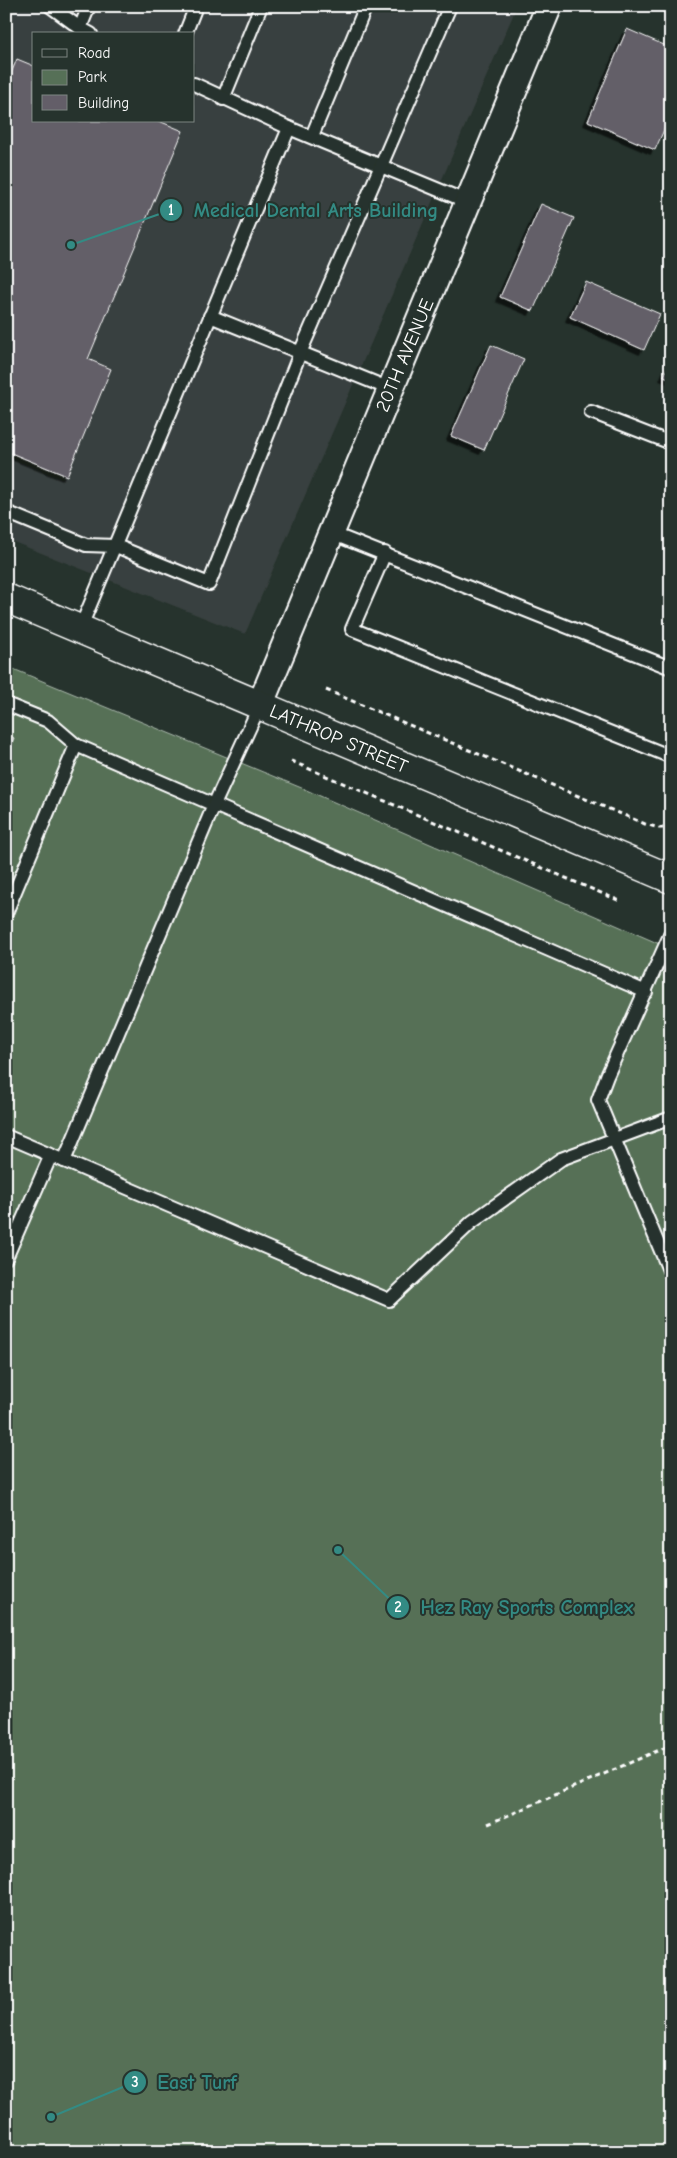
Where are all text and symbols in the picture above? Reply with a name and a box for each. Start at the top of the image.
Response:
legend [32,32,195,122]
text: Road [78,44,110,62]
text: Park [78,68,107,86]
text: Building [78,94,129,112]
callout: Medical Dental Arts Building [158,193,448,228]
text: Medical Dental Arts Building [194,199,438,222]
text: 1 [168,201,174,219]
street label: 20TH AVENUE [371,296,439,415]
street label: LATHROP STREET [266,700,411,778]
callout: Hez Ray Sports Complex [385,1589,643,1624]
text: Hez Ray Sports Complex [421,1596,634,1619]
text: 2 [394,1598,402,1616]
callout: East Turf [122,2065,247,2100]
text: East Turf [157,2071,238,2094]
text: 3 [131,2073,139,2091]

